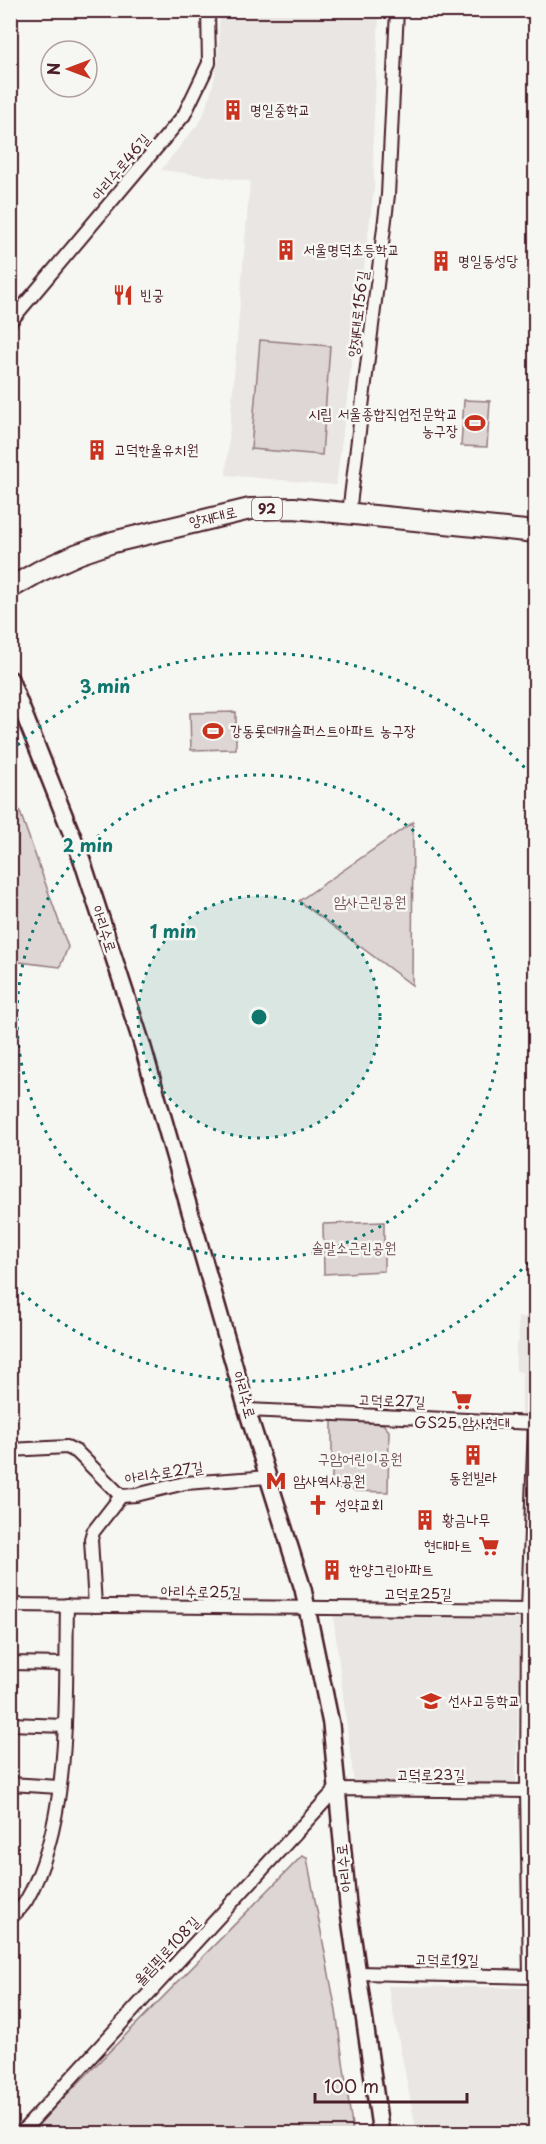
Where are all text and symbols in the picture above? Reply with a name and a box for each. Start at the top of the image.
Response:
north arrow [39,39,99,99]
text: N [41,63,65,75]
place label: 명일중학교 [250,97,310,120]
building icon: 명일중학교 [221,98,245,122]
street label: 아리수로46길 [85,128,155,204]
place label: 서울명덕초등학교 [303,237,400,260]
building icon: 서울명덕초등학교 [274,238,298,262]
place label: 명일동성당 [458,248,518,271]
building icon: 명일동성당 [429,249,453,273]
street label: 양재대로156길 [340,269,373,358]
place label: 빈궁 [140,282,164,305]
restaurant icon: 빈궁 [111,283,135,307]
place label: 시립 서울종합직업전문학교 농구장 [308,401,458,441]
sports icon: 시립 서울종합직업전문학교 농구장 [463,411,487,435]
place label: 고덕한울유치원 [114,437,199,460]
building icon: 고덕한울유치원 [85,438,109,462]
road number: 92 [252,498,282,520]
street label: 양재대로 [187,499,239,532]
text: 3 min [80,672,130,699]
place label: 강동롯데캐슬퍼스트아파트 농구장 [230,718,416,741]
sports icon: 강동롯데캐슬퍼스트아파트 농구장 [201,719,225,743]
text: 2 min [63,831,113,858]
park label: 암사근린공원 [334,889,406,912]
street label: 아리수로 [87,902,124,955]
text: 1 min [150,917,196,944]
centre of rings [249,1007,269,1027]
park label: 솔말소근린공원 [312,1235,396,1258]
street label: 아리수로 [228,1368,263,1421]
street label: 고덕로27길 [358,1387,426,1412]
supermarket icon: GS25 암사현대 [450,1388,474,1412]
place label: GS25 암사현대 [414,1410,510,1433]
building icon: 동원빌라 [461,1443,485,1467]
park label: 구암어린이공원 [318,1446,402,1469]
street label: 아리수로27길 [123,1454,205,1489]
place label: 동원빌라 [449,1465,497,1488]
place label: 암사역사공원 [293,1468,365,1491]
metro station icon: 암사역사공원 [264,1469,288,1493]
place label: 성약교회 [335,1492,383,1515]
church icon: 성약교회 [306,1493,330,1517]
place label: 황금나무 [442,1507,490,1530]
building icon: 황금나무 [413,1508,437,1532]
place label: 현대마트 [424,1533,472,1556]
supermarket icon: 현대마트 [477,1534,501,1558]
place label: 한양그린아파트 [349,1557,434,1580]
building icon: 한양그린아파트 [320,1558,344,1582]
street label: 아리수로25길 [161,1578,241,1603]
street label: 고덕로25길 [384,1581,452,1604]
place label: 선사고등학교 [448,1688,520,1711]
school or university icon: 선사고등학교 [419,1689,443,1713]
street label: 고덕로23길 [397,1762,465,1785]
street label: 아리수로 [329,1843,356,1893]
street label: 올림픽로108길 [128,1910,204,1990]
street label: 고덕로19길 [415,1946,479,1971]
scale bar [315,2066,466,2104]
text: 100 m [324,2072,379,2099]

